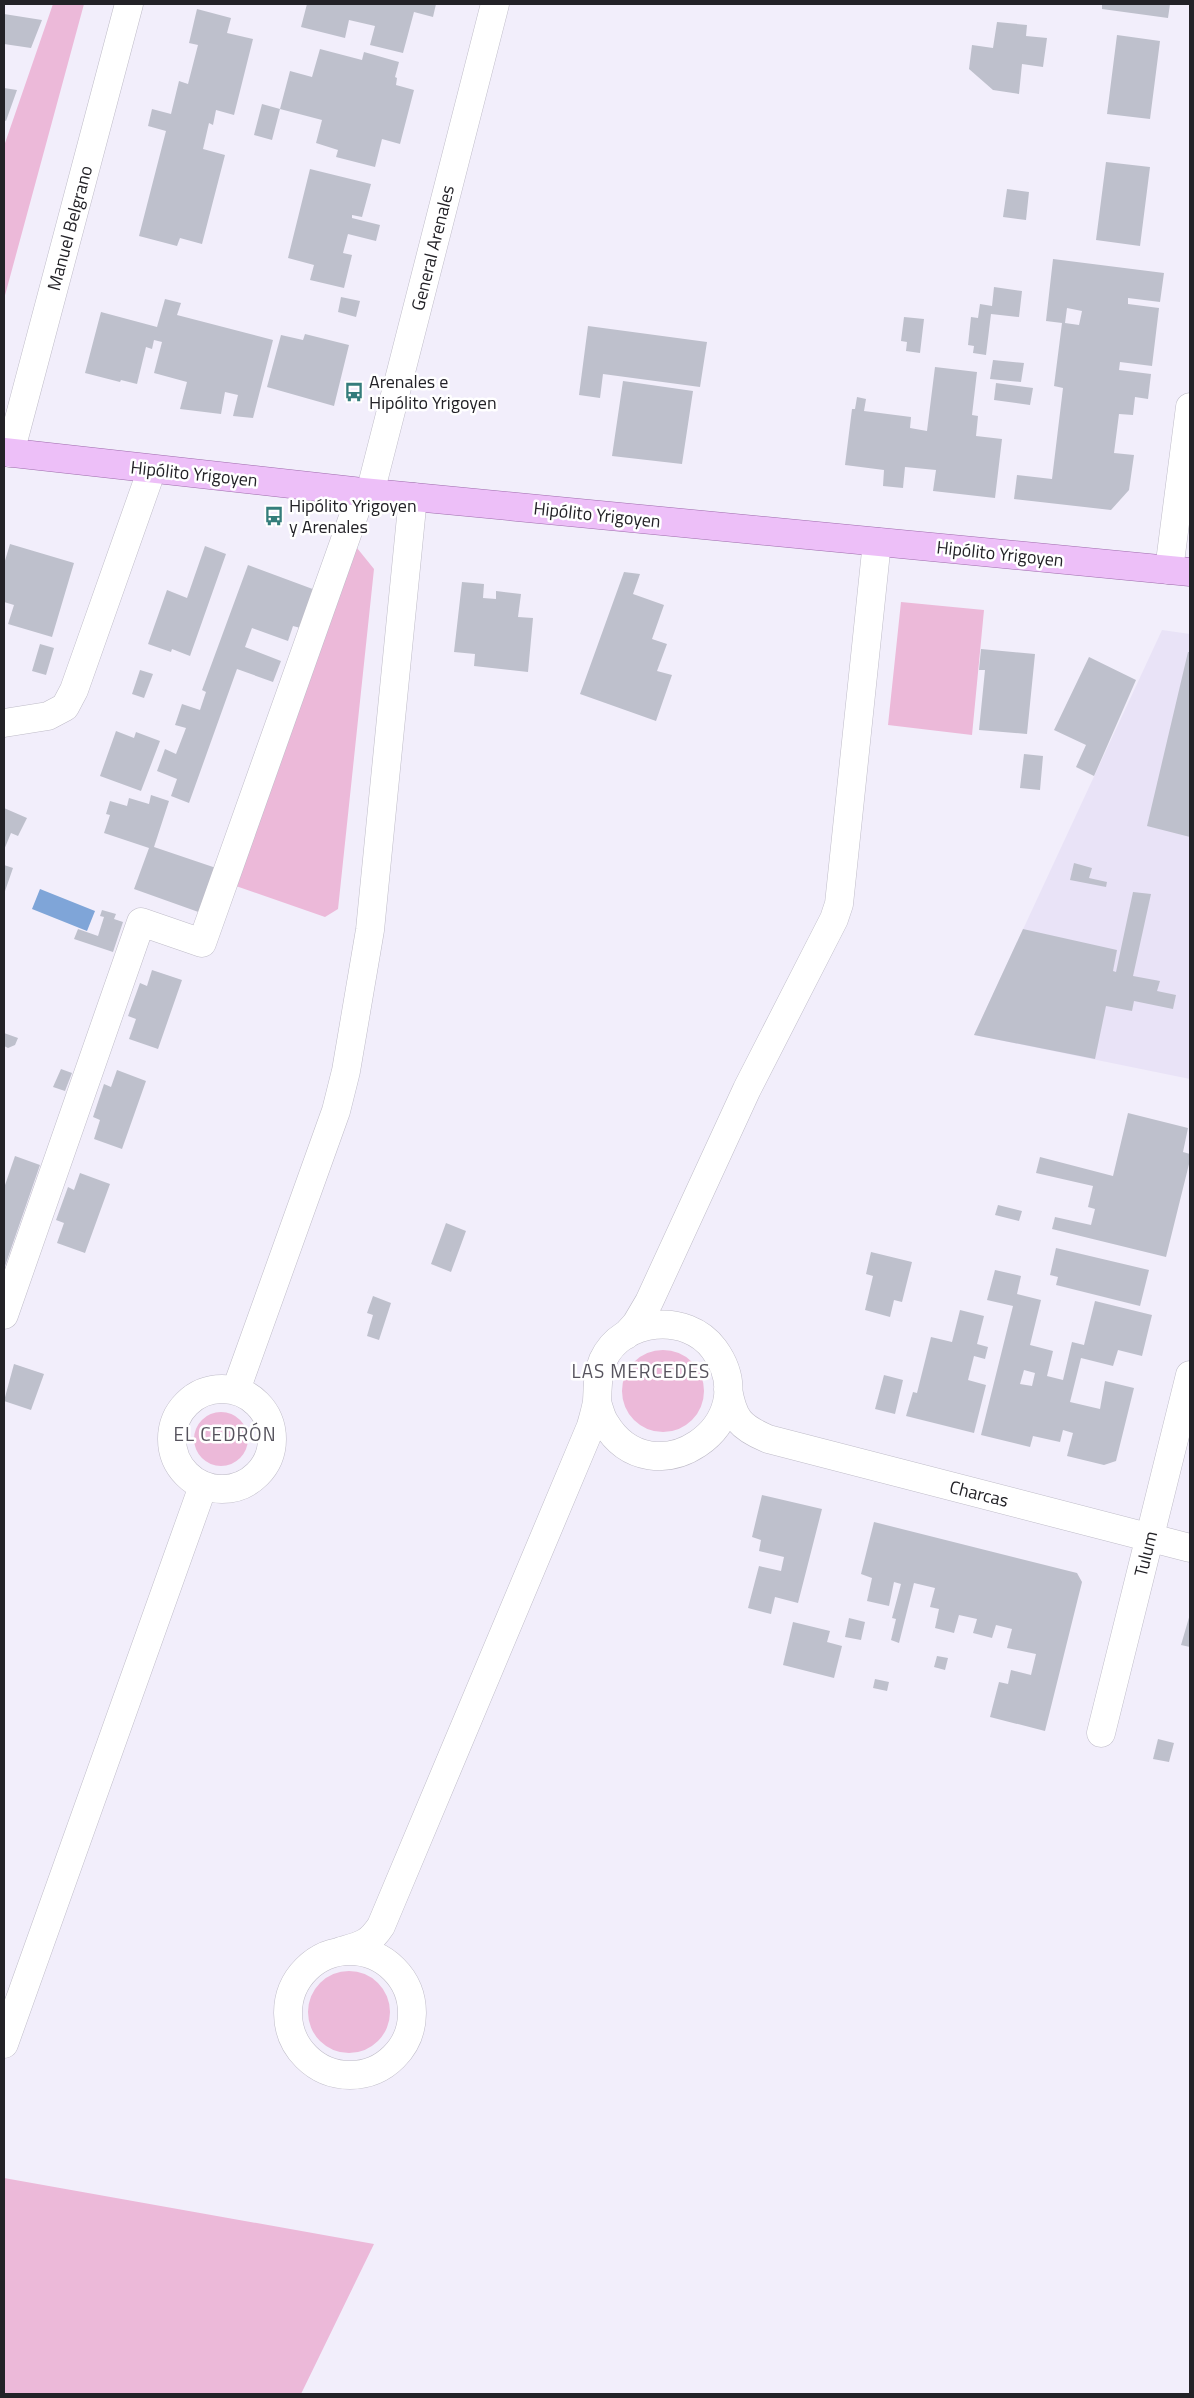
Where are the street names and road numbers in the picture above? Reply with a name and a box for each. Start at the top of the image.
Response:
street label: Manuel Belgrano [40,162,99,293]
street label: General Arenales [404,182,461,313]
street label: Hipólito Yrigoyen [129,453,259,494]
street label: Hipólito Yrigoyen [532,494,662,535]
street label: Hipólito Yrigoyen [935,533,1065,574]
street label: Charcas [947,1473,1011,1514]
street label: Tulum [1127,1528,1164,1580]

